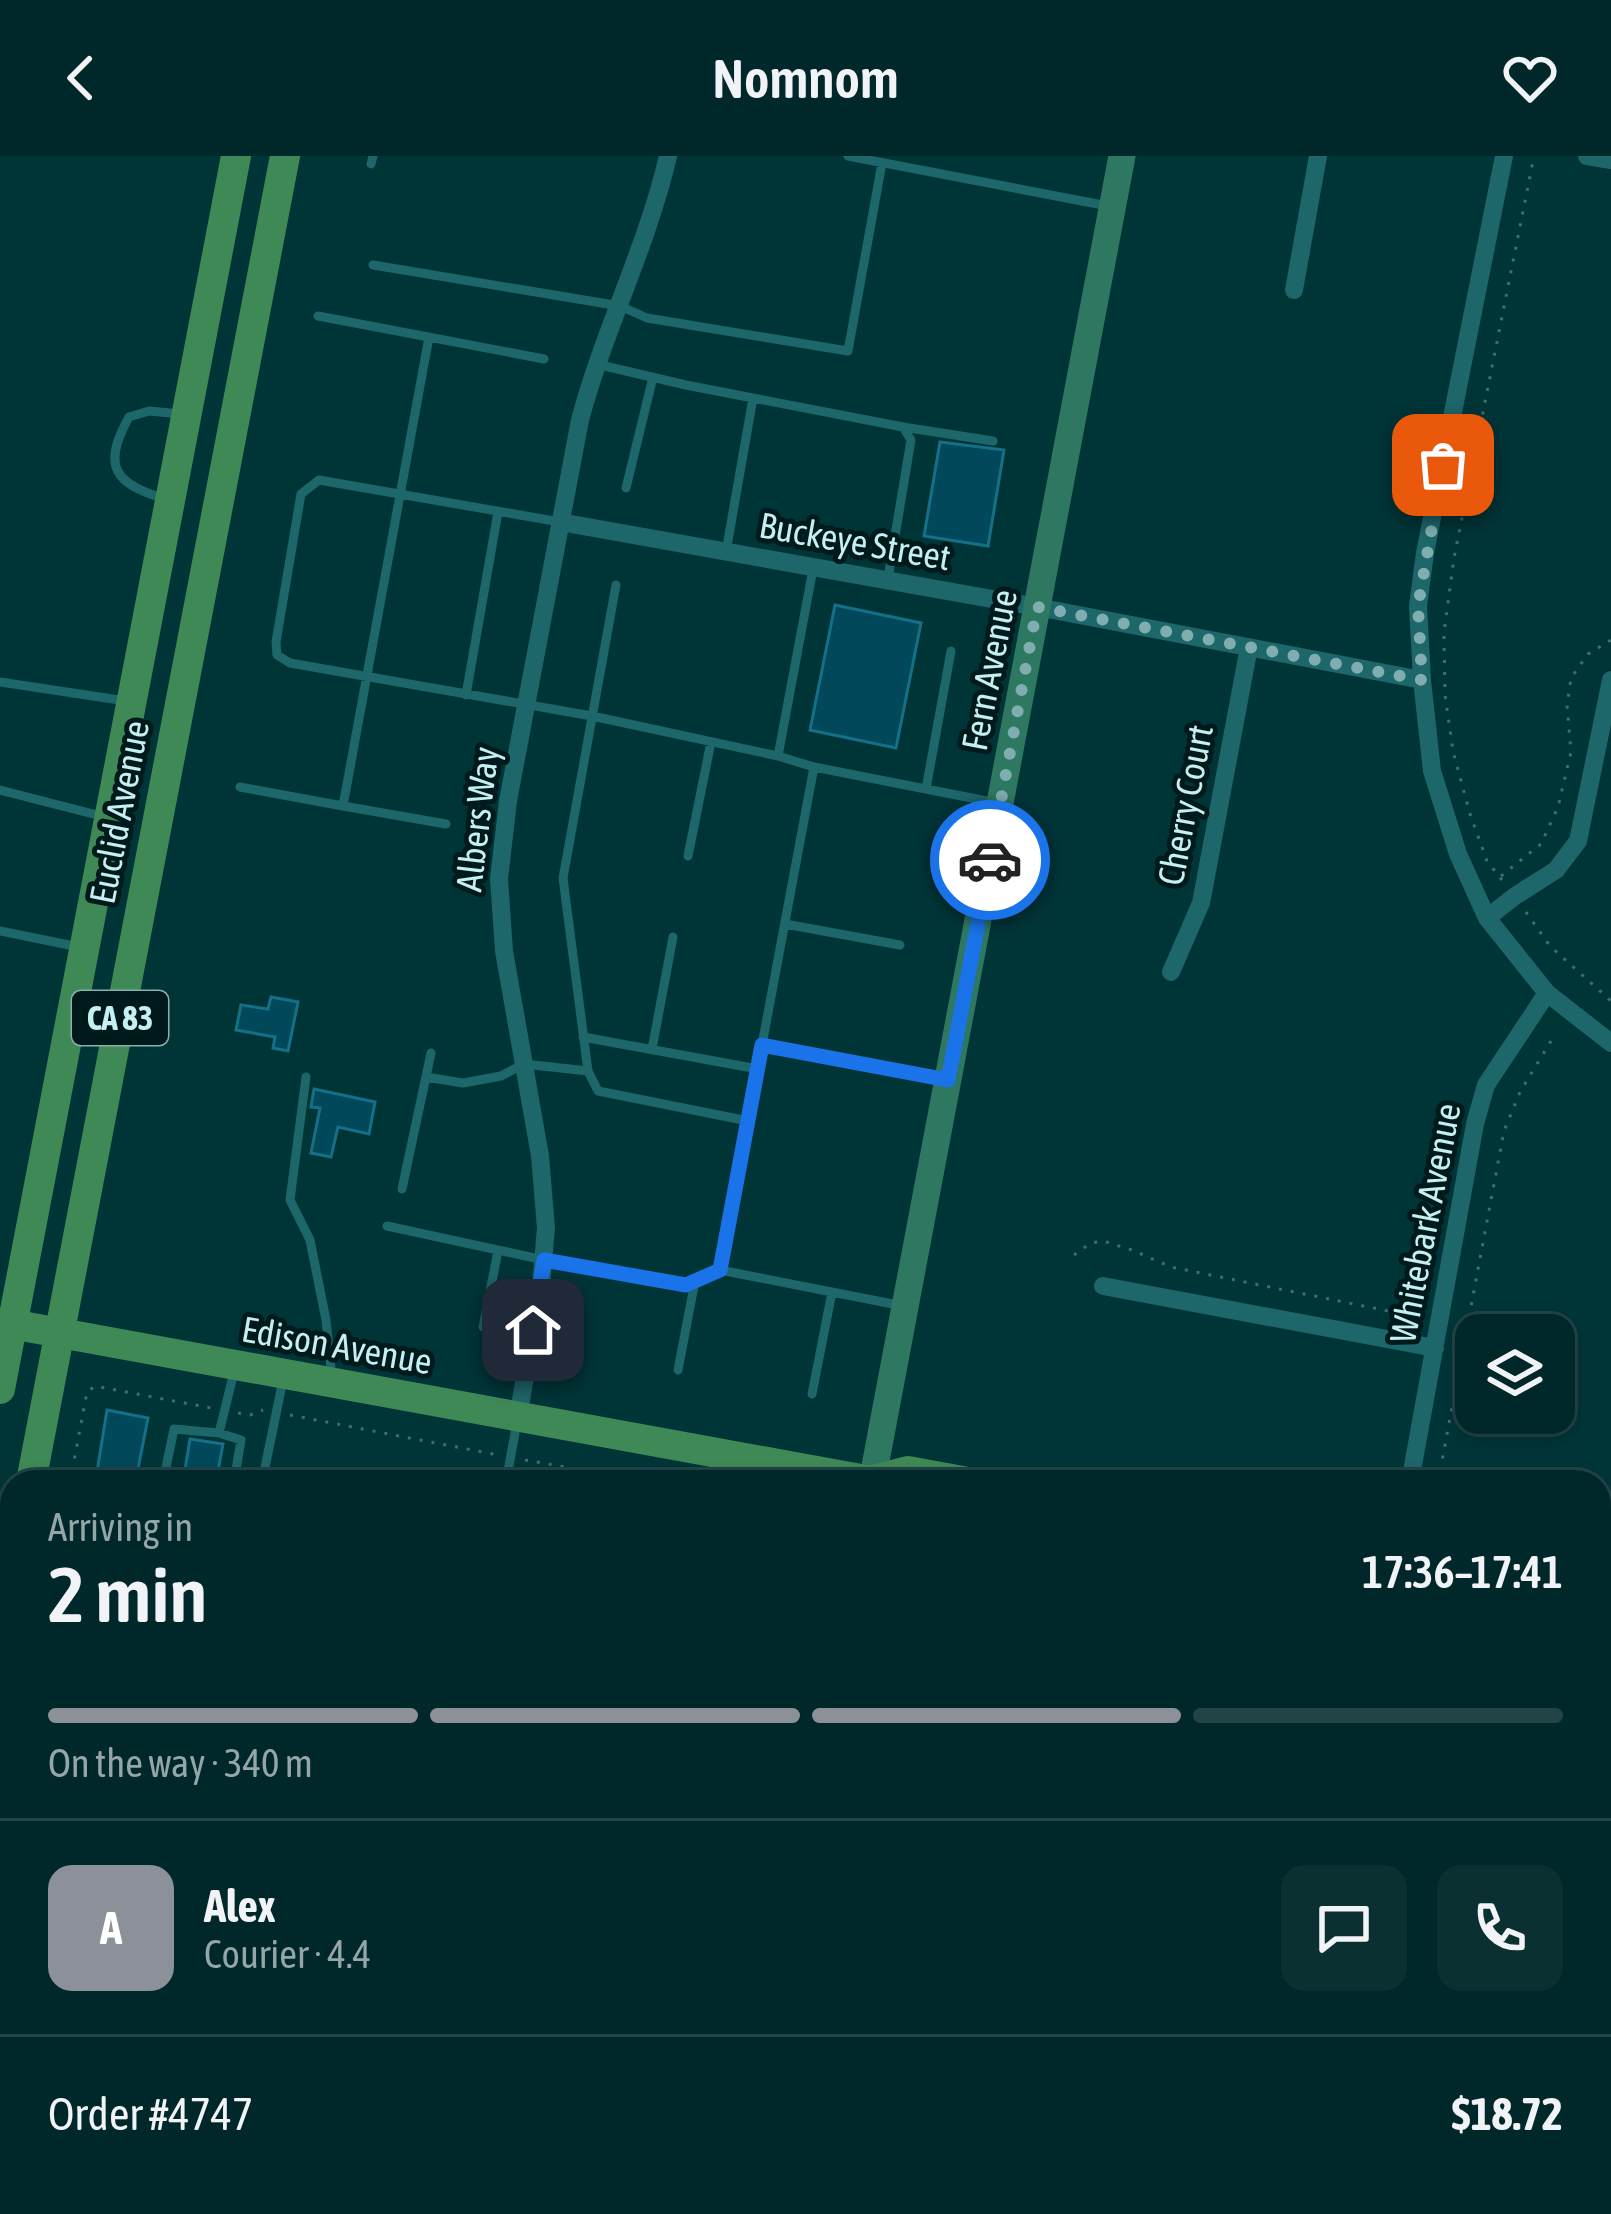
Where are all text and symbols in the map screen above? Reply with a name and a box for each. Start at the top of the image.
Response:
icon: back [48,45,114,111]
icon: heart [1497,45,1563,111]
text: Nomnom [712,48,899,109]
pin [1392,414,1494,516]
icon: bag [1410,432,1476,498]
street label: Buckeye Street [756,504,954,578]
street label: Fern Avenue [953,586,1025,754]
street label: Euclid Avenue [81,717,157,907]
street label: Cherry Court [1149,721,1221,889]
street label: Albers Way [447,744,507,894]
courier [930,800,1050,920]
icon: car [957,827,1023,893]
road number: CA 83 [72,991,168,1045]
street label: Whitebark Avenue [1381,1100,1469,1346]
pin [482,1279,584,1381]
icon: home [500,1297,566,1363]
street label: Edison Avenue [239,1308,435,1382]
map controls [1455,1314,1575,1434]
button: layers [1455,1314,1575,1434]
text: Arriving in [48,1505,193,1549]
text: 17:36–17:41 [1362,1546,1563,1598]
text: 2 min [48,1549,207,1639]
text: On the way · 340 m [48,1741,313,1785]
button: chat [1281,1865,1407,1991]
button: phone [1437,1865,1563,1991]
text: Alex [204,1880,276,1932]
text: A [100,1902,122,1954]
text: Courier · 4.4 [204,1932,371,1976]
text: Order #4747 [48,2088,253,2140]
text: $18.72 [1451,2088,1563,2140]

